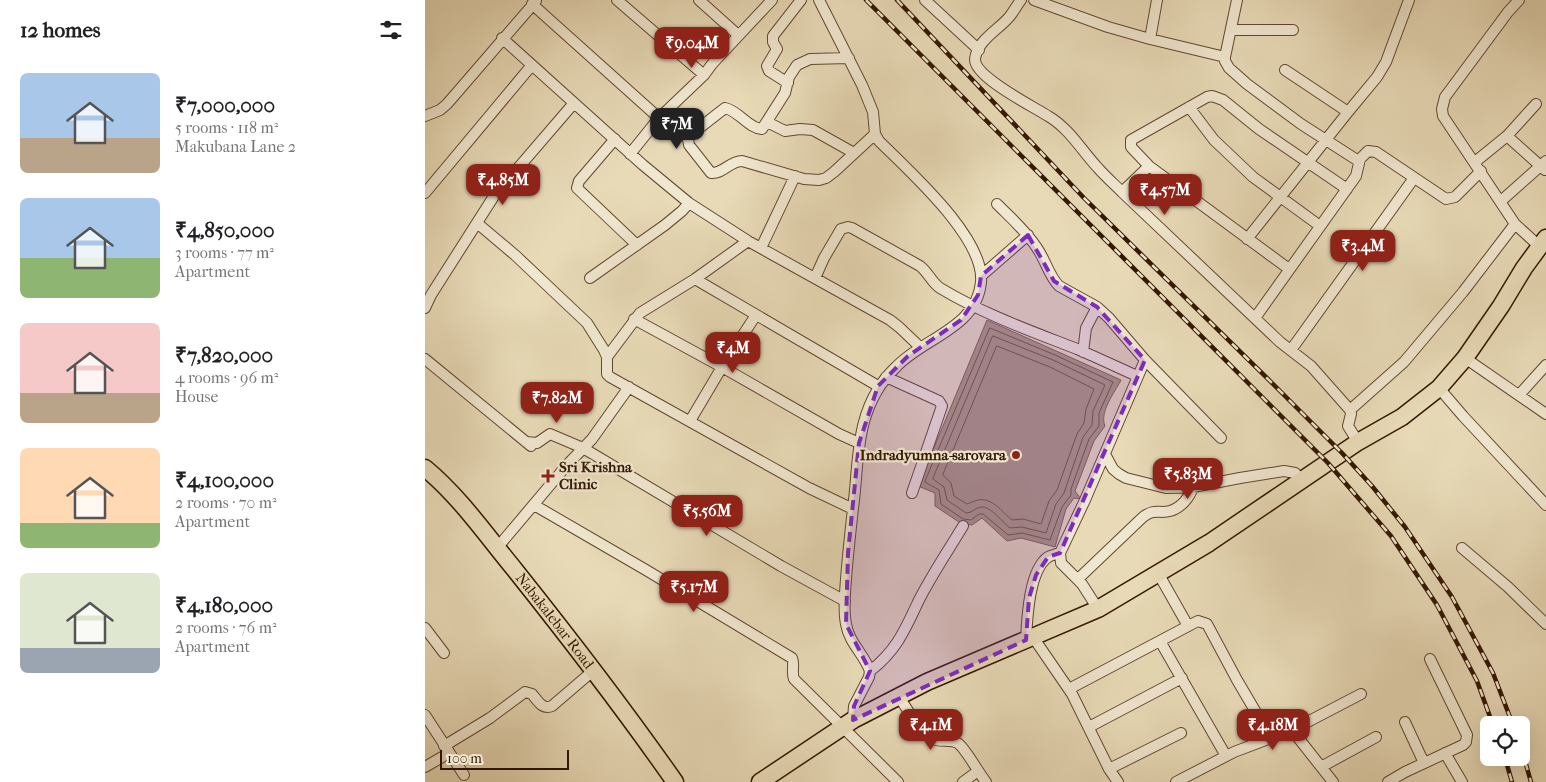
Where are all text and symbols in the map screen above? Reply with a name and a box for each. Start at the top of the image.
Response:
icon: filters [377,16,405,44]
text: 12 homes [20,18,101,42]
pin: ₹9.04M [651,27,733,69]
text: ₹9.04M [665,33,719,52]
icon: home [60,93,120,153]
text: ₹7,000,000 [175,93,275,117]
pin: ₹7M [653,108,701,150]
text: ₹7M [661,114,693,133]
text: 5 rooms · 118 m² [175,118,278,137]
text: Makubana Lane 2 [175,137,296,156]
pin: ₹4.85M [462,164,544,206]
text: ₹4.85M [477,170,529,189]
pin: ₹4.57M [1124,174,1206,216]
text: ₹4.57M [1140,180,1190,199]
icon: home [60,218,120,278]
text: ₹4,850,000 [175,218,275,242]
pin: ₹3.4M [1328,230,1398,272]
text: ₹3.4M [1341,236,1385,255]
text: 3 rooms · 77 m² [175,243,274,262]
text: Apartment [175,262,250,281]
pin: ₹4M [709,332,757,374]
text: ₹4M [716,338,750,357]
icon: home [60,343,120,403]
text: ₹7,820,000 [175,343,273,367]
text: 4 rooms · 96 m² [175,368,278,387]
pin: ₹7.82M [516,382,598,424]
text: House [175,387,218,406]
text: ₹7.82M [532,388,582,407]
place label: Indradyumna-sarovara [860,446,1007,464]
marker: Indradyumna-sarovara [1010,449,1022,461]
place label: Sri Krishna Clinic [559,458,633,493]
pin: ₹5.83M [1147,458,1229,500]
text: ₹5.83M [1164,464,1212,483]
icon: home [60,468,120,528]
text: ₹4,100,000 [175,468,274,492]
marker: Sri Krishna Clinic [541,469,555,483]
text: 2 rooms · 70 m² [175,493,277,512]
pin: ₹5.56M [666,494,748,537]
text: ₹5.56M [683,501,731,520]
text: Apartment [175,512,250,531]
street label: Nabakalebar Road [512,569,598,673]
pin: ₹5.17M [653,570,735,613]
text: ₹5.17M [670,577,718,596]
icon: home [60,593,120,653]
text: ₹4,180,000 [175,593,273,617]
text: 2 rooms · 76 m² [175,618,276,637]
text: Apartment [175,637,250,656]
pin: ₹4.1M [896,708,966,751]
pin: ₹4.18M [1232,708,1314,751]
text: ₹4.1M [910,715,952,734]
text: ₹4.18M [1248,715,1298,734]
map controls [1480,716,1530,766]
button: locate [1480,716,1530,766]
scale bar [440,747,569,770]
text: 100 m [447,750,482,767]

